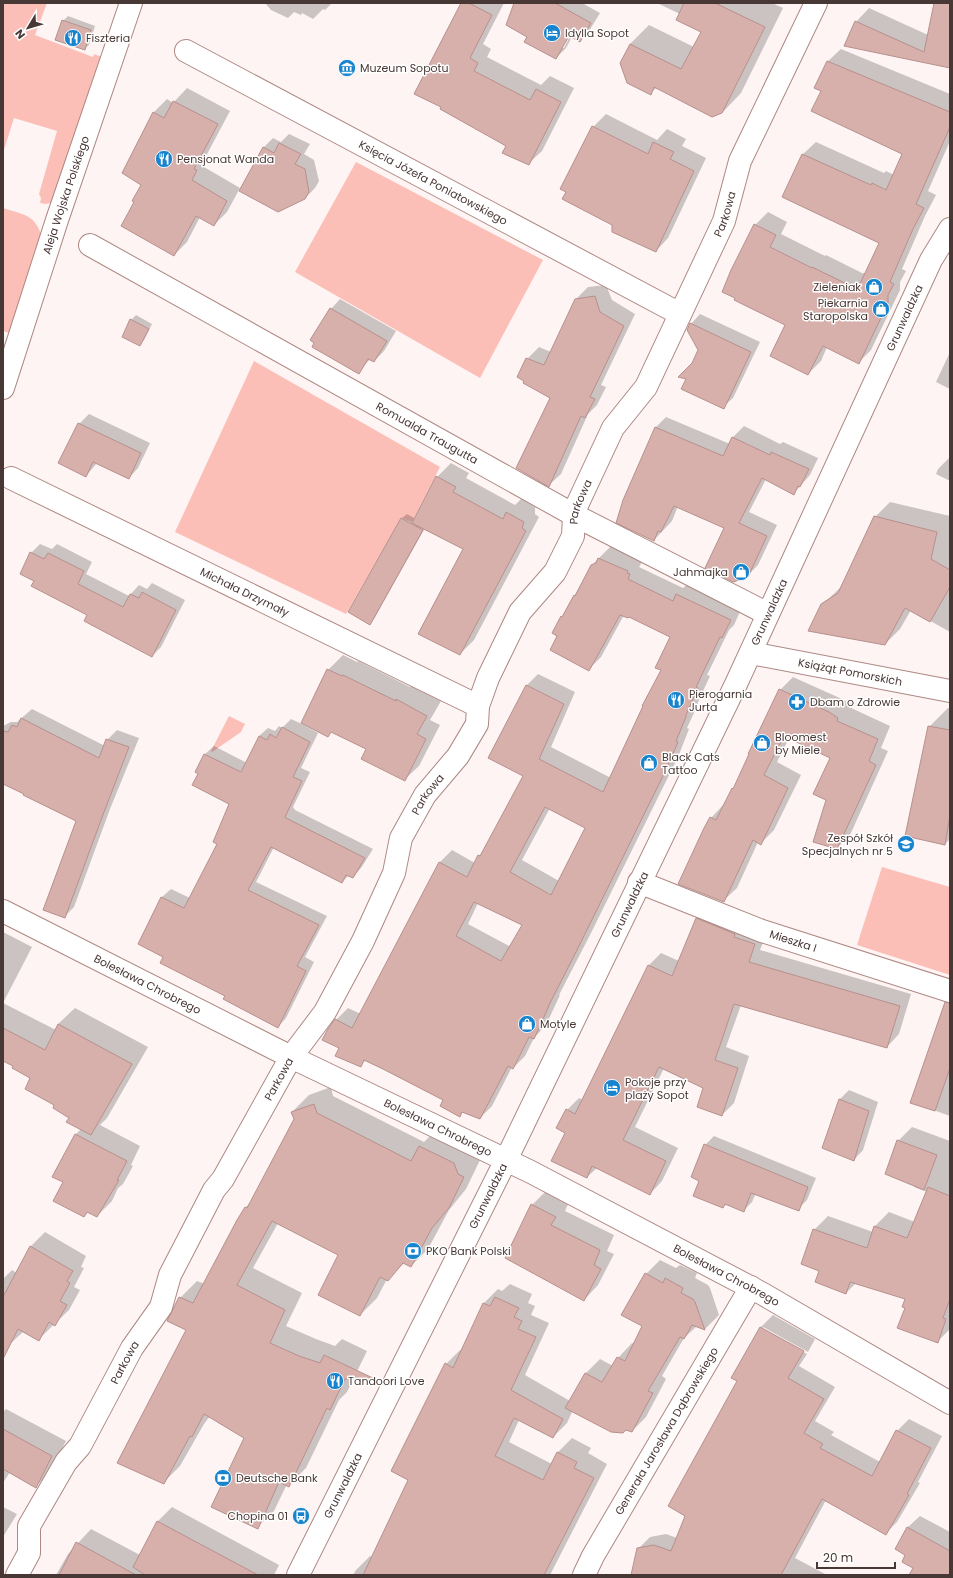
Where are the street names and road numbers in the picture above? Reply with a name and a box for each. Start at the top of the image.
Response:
street label: Aleja Wojska Polskiego [39,134,93,256]
street label: Księcia Józefa Poniatowskiego [356,136,510,229]
street label: Parkowa [710,190,740,240]
street label: Grunwaldzka [882,282,927,354]
street label: Romualda Traugutta [373,398,481,468]
street label: Parkowa [566,477,596,525]
street label: Michała Drzymały [197,564,293,621]
street label: Grunwaldzka [747,576,791,648]
street label: Książąt Pomorskich [797,654,904,690]
street label: Parkowa [408,770,448,818]
street label: Grunwaldzka [607,869,652,940]
street label: Mieszka I [767,926,819,956]
street label: Bolesława Chrobrego [91,950,204,1018]
street label: Parkowa [260,1055,297,1104]
street label: Bolesława Chrobrego [381,1095,495,1160]
street label: Grunwaldzka [465,1160,511,1231]
street label: Bolesława Chrobrego [671,1240,783,1310]
street label: Parkowa [106,1337,143,1387]
street label: Generała Jarosława Dąbrowskiego [611,1344,722,1518]
street label: Grunwaldzka [320,1450,366,1521]

